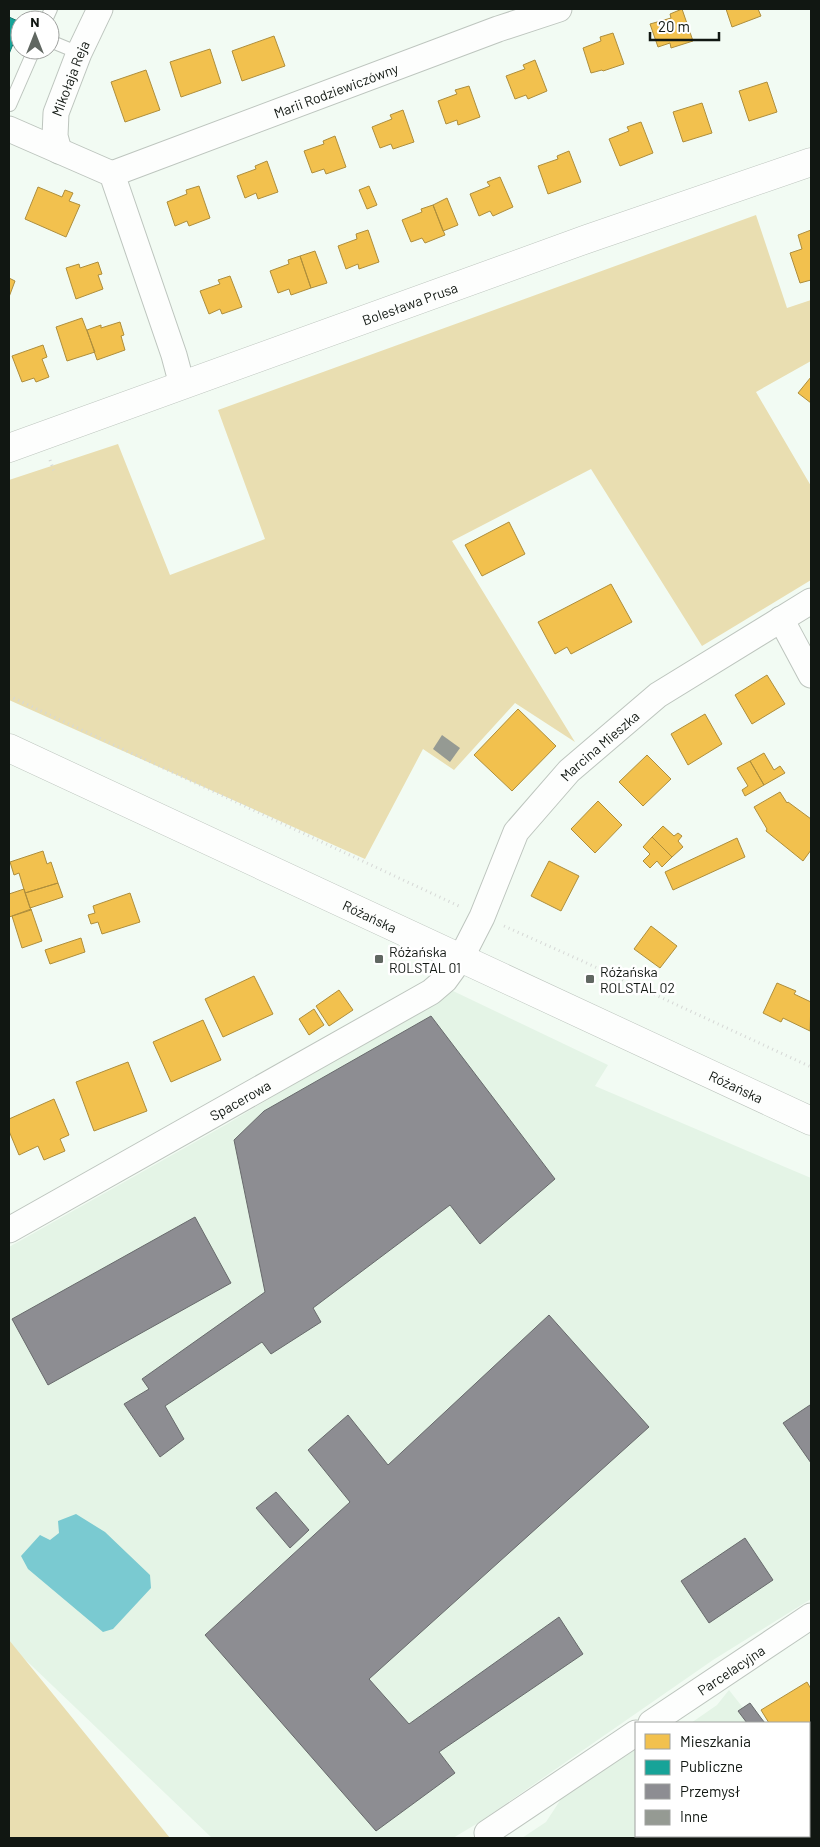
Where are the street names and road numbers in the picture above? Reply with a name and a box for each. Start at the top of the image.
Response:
street label: Mikołaja Reja [47,37,92,118]
street label: Marii Rodziewiczówny [271,59,401,121]
street label: Bolesława Prusa [360,278,460,328]
street label: Marcina Mieszka [556,707,642,784]
street label: Różańska [340,896,400,936]
street label: Różańska [706,1066,766,1106]
street label: Spacerowa [206,1076,273,1124]
street label: Parcelacyjna [694,1641,768,1698]

